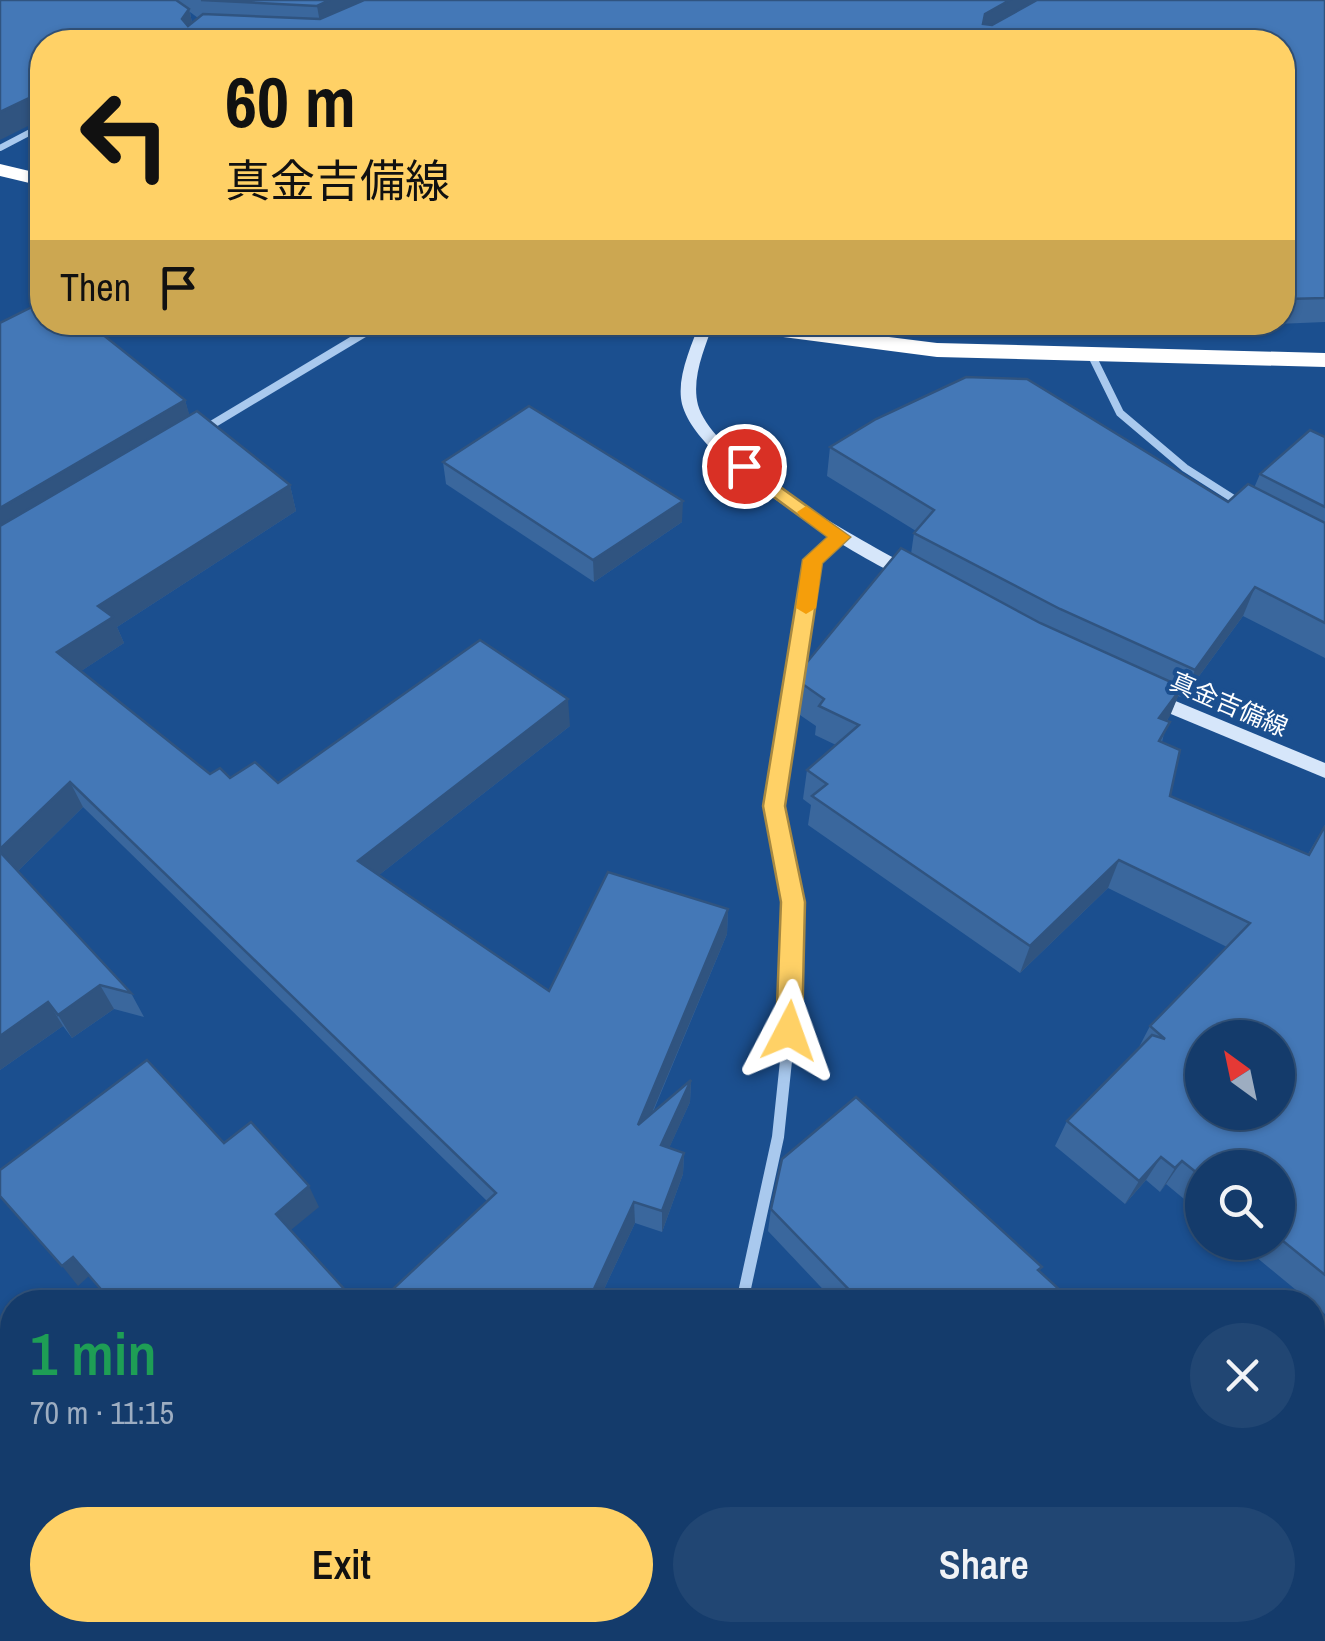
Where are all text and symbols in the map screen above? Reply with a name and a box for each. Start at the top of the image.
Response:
text: 60 m [225,55,356,149]
icon: left [60,70,190,200]
text: 真金吉備線 [225,150,450,211]
icon: arrive [151,260,206,315]
text: Then [60,262,131,313]
pin [702,424,787,509]
icon: arrive [717,439,772,494]
street label: 真金吉備線 [1165,664,1293,744]
position arrow [737,979,841,1083]
north arrow [1185,1020,1295,1130]
map controls [1185,1020,1295,1260]
button: search [1185,1150,1295,1260]
text: 1 min [30,1313,157,1394]
button: close [1190,1323,1295,1428]
text: 70 m · 11:15 [30,1391,174,1434]
button: Exit [30,1507,653,1622]
button: Share [673,1507,1295,1622]

